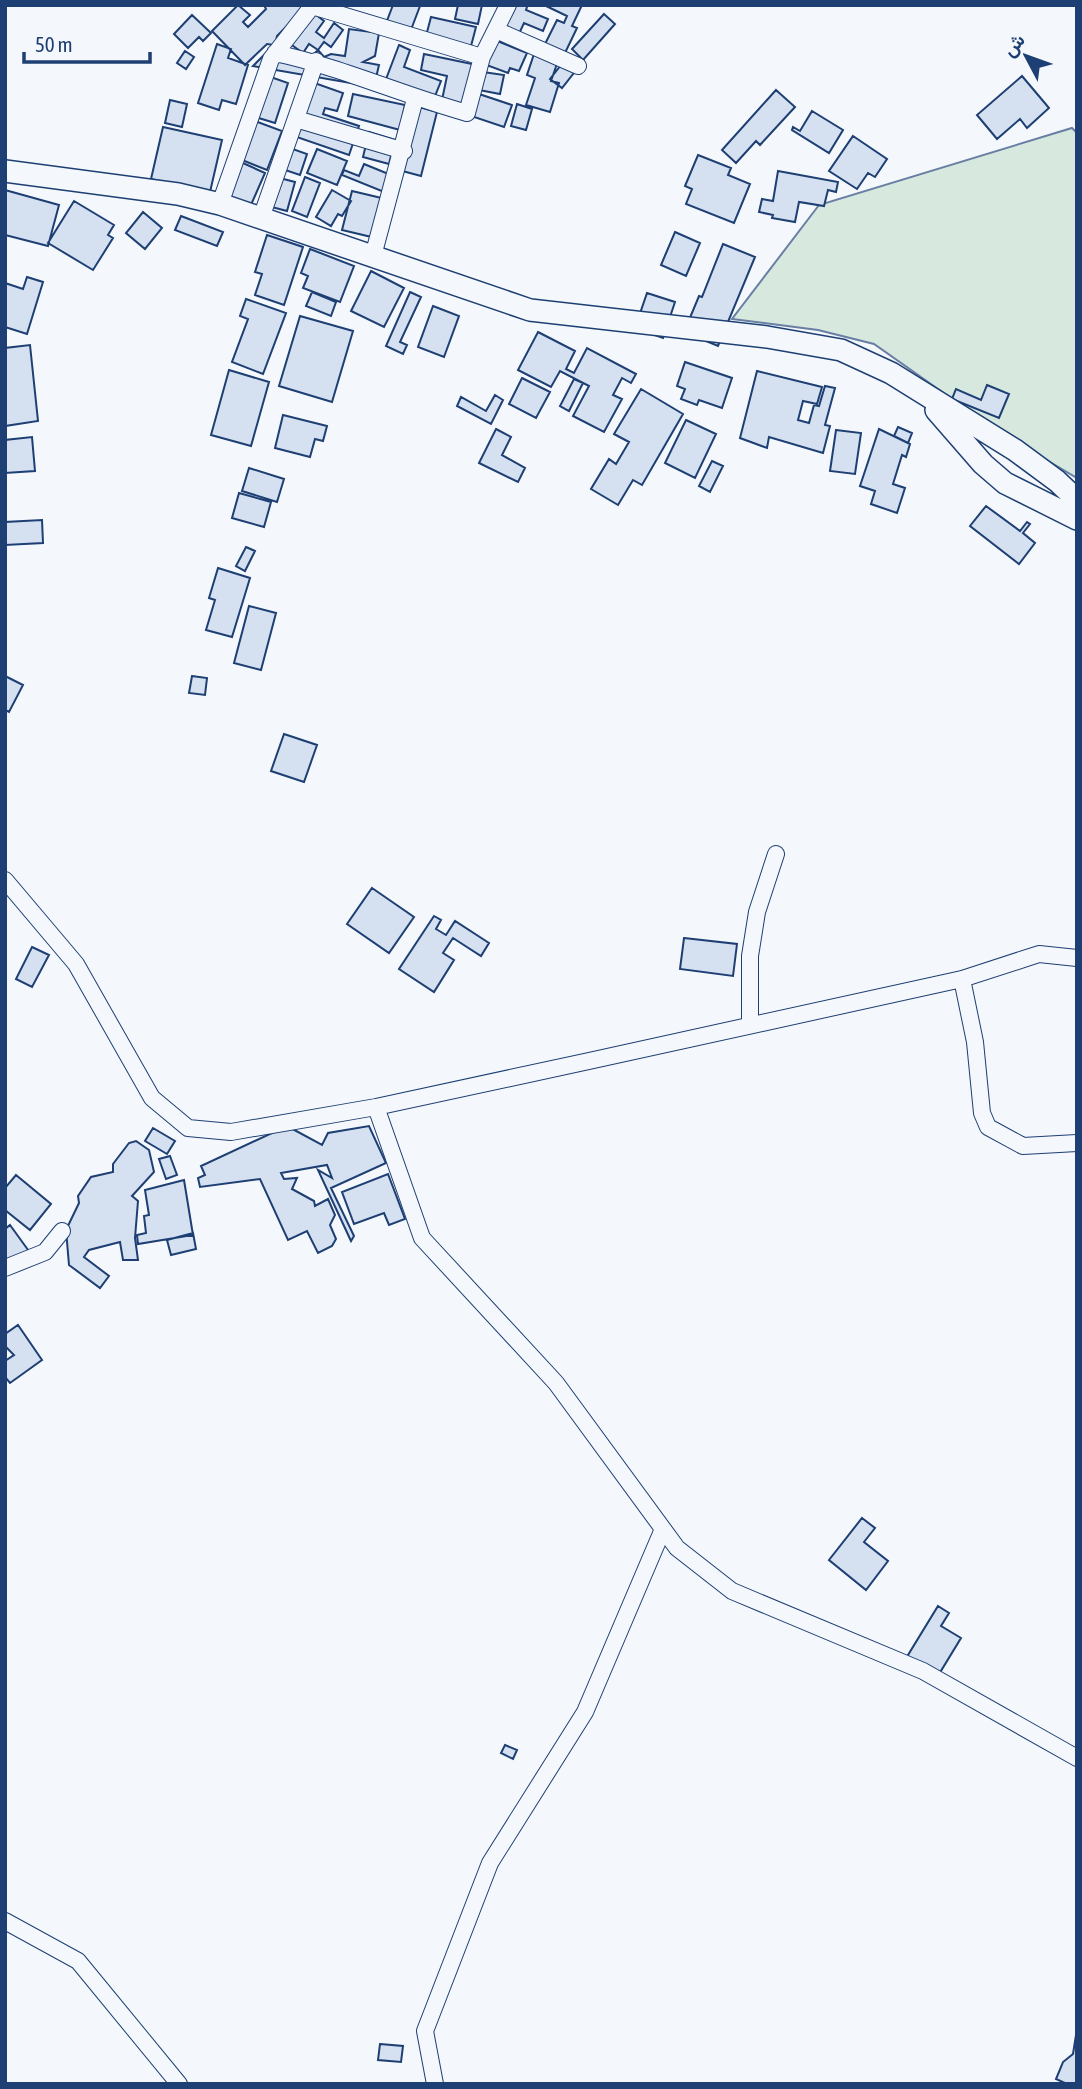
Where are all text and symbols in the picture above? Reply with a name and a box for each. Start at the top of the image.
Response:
scale bar [24,21,150,65]
north arrow [991,21,1061,91]
text: ش [997,29,1030,61]
text: 50 m [35,32,73,56]

